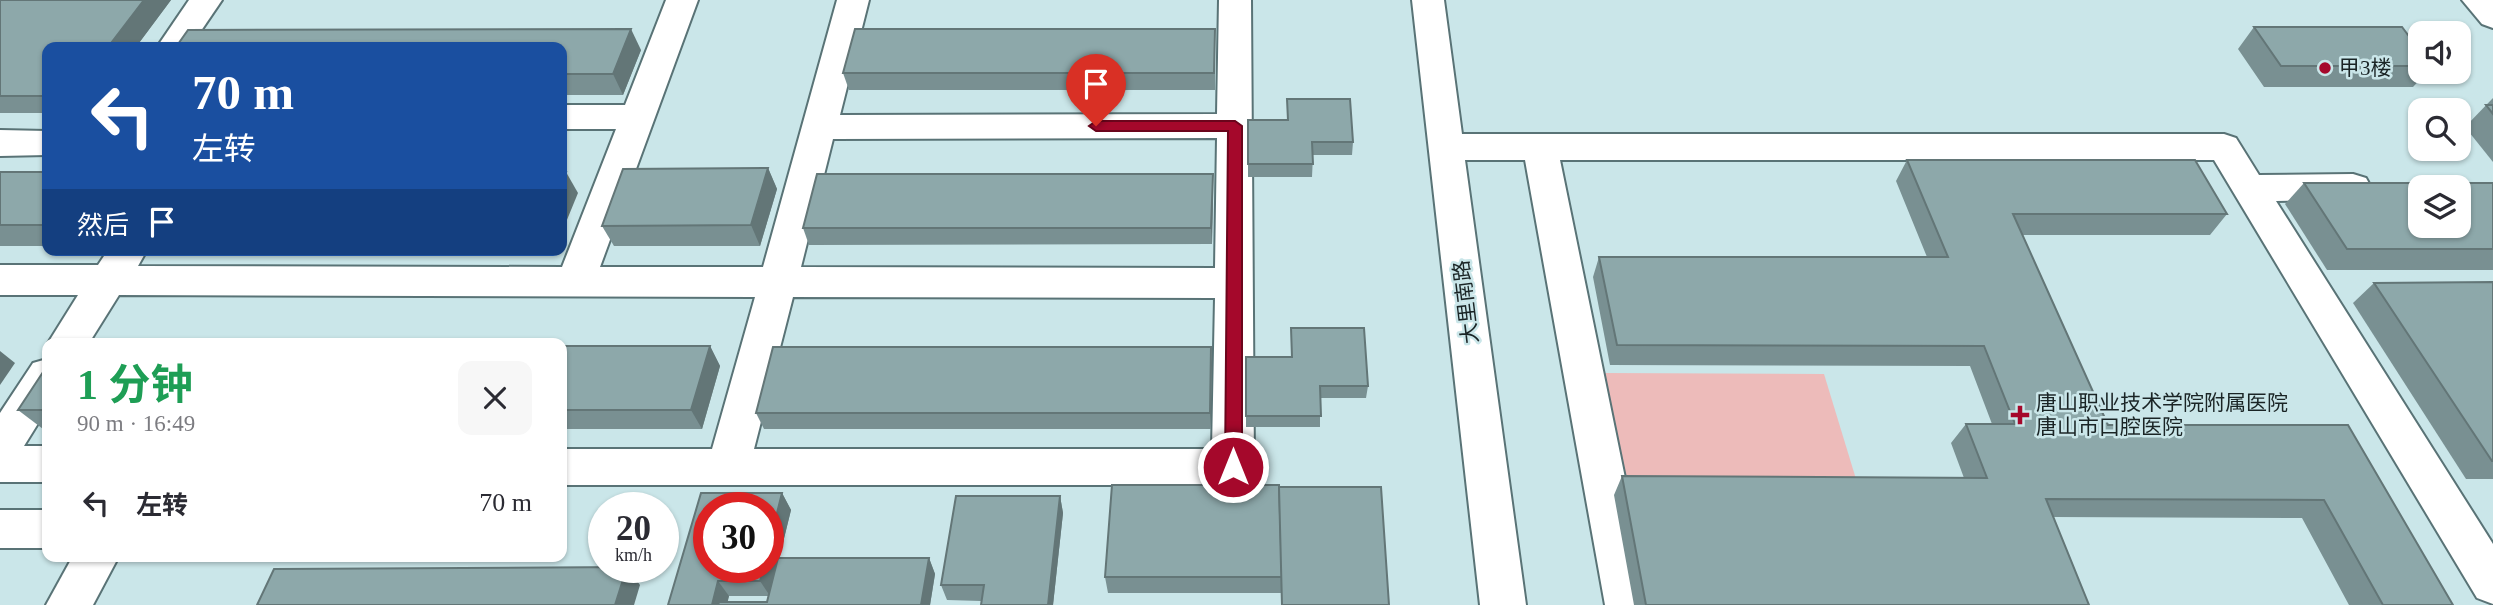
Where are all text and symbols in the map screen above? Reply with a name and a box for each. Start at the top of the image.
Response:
map controls [2408,21,2471,238]
button: sound [2408,21,2471,84]
pin [1066,54,1126,126]
place label: 甲3楼 [2339,56,2392,80]
marker: 甲3楼 [2317,60,2333,76]
text: 70 m [192,65,294,120]
icon: arrive [1077,65,1115,103]
icon: left [77,70,168,161]
button: search [2408,98,2471,161]
text: 左转 [192,131,256,167]
button: layers [2408,175,2471,238]
icon: arrive [143,203,181,241]
text: 然后 [77,211,129,240]
street label: 大里南路 [1449,259,1483,345]
button: close [458,361,532,435]
text: 1 分钟 [77,362,193,408]
place label: 唐山职业技术学院附属医院 唐山市口腔医院 [2036,391,2288,439]
marker: 唐山职业技术学院附属医院 唐山市口腔医院 [2010,405,2030,425]
text: 90 m · 16:49 [77,411,195,436]
position arrow [1196,430,1270,504]
icon: left [77,484,115,522]
text: 70 m [479,488,532,517]
text: 左转 [136,491,188,520]
speed limit sign: 30 [693,492,784,583]
text: 20 [616,509,651,548]
text: km/h [615,545,652,565]

